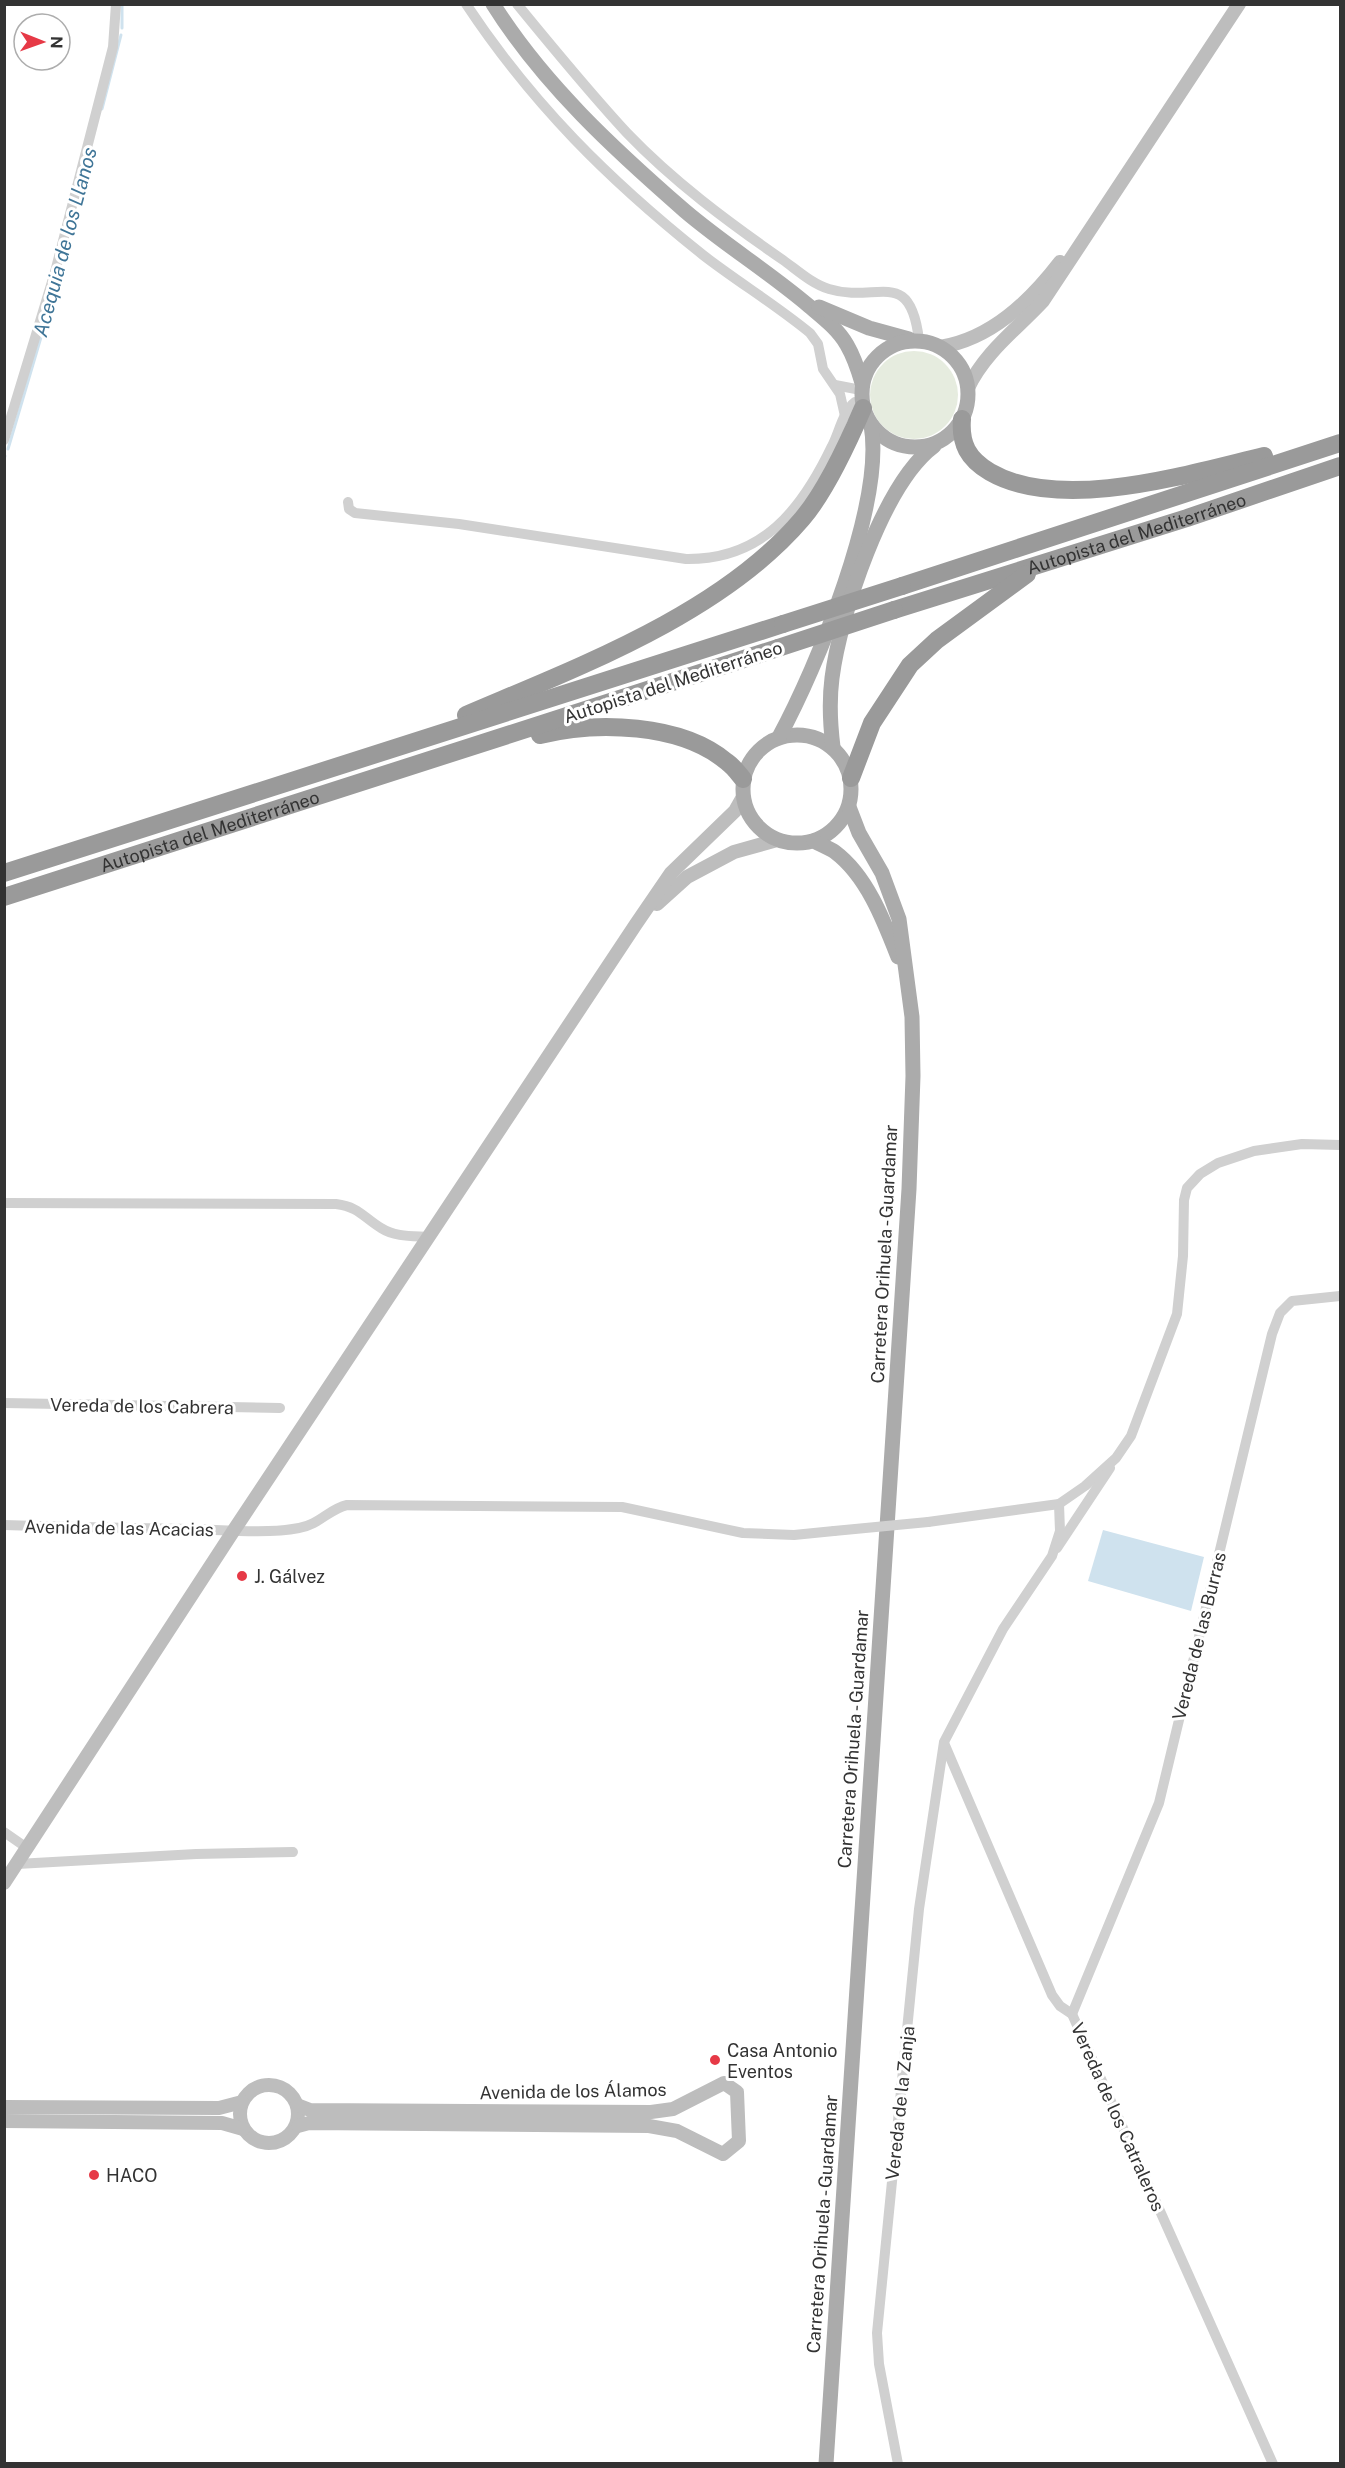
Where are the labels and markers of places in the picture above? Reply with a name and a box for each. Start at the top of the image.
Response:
place label: J. Gálvez [254,1566,325,1587]
marker: J. Gálvez [235,1569,249,1583]
place label: Casa Antonio Eventos [727,2040,837,2082]
marker: Casa Antonio Eventos [708,2053,722,2067]
place label: HACO [106,2165,158,2186]
marker: HACO [87,2168,101,2182]

